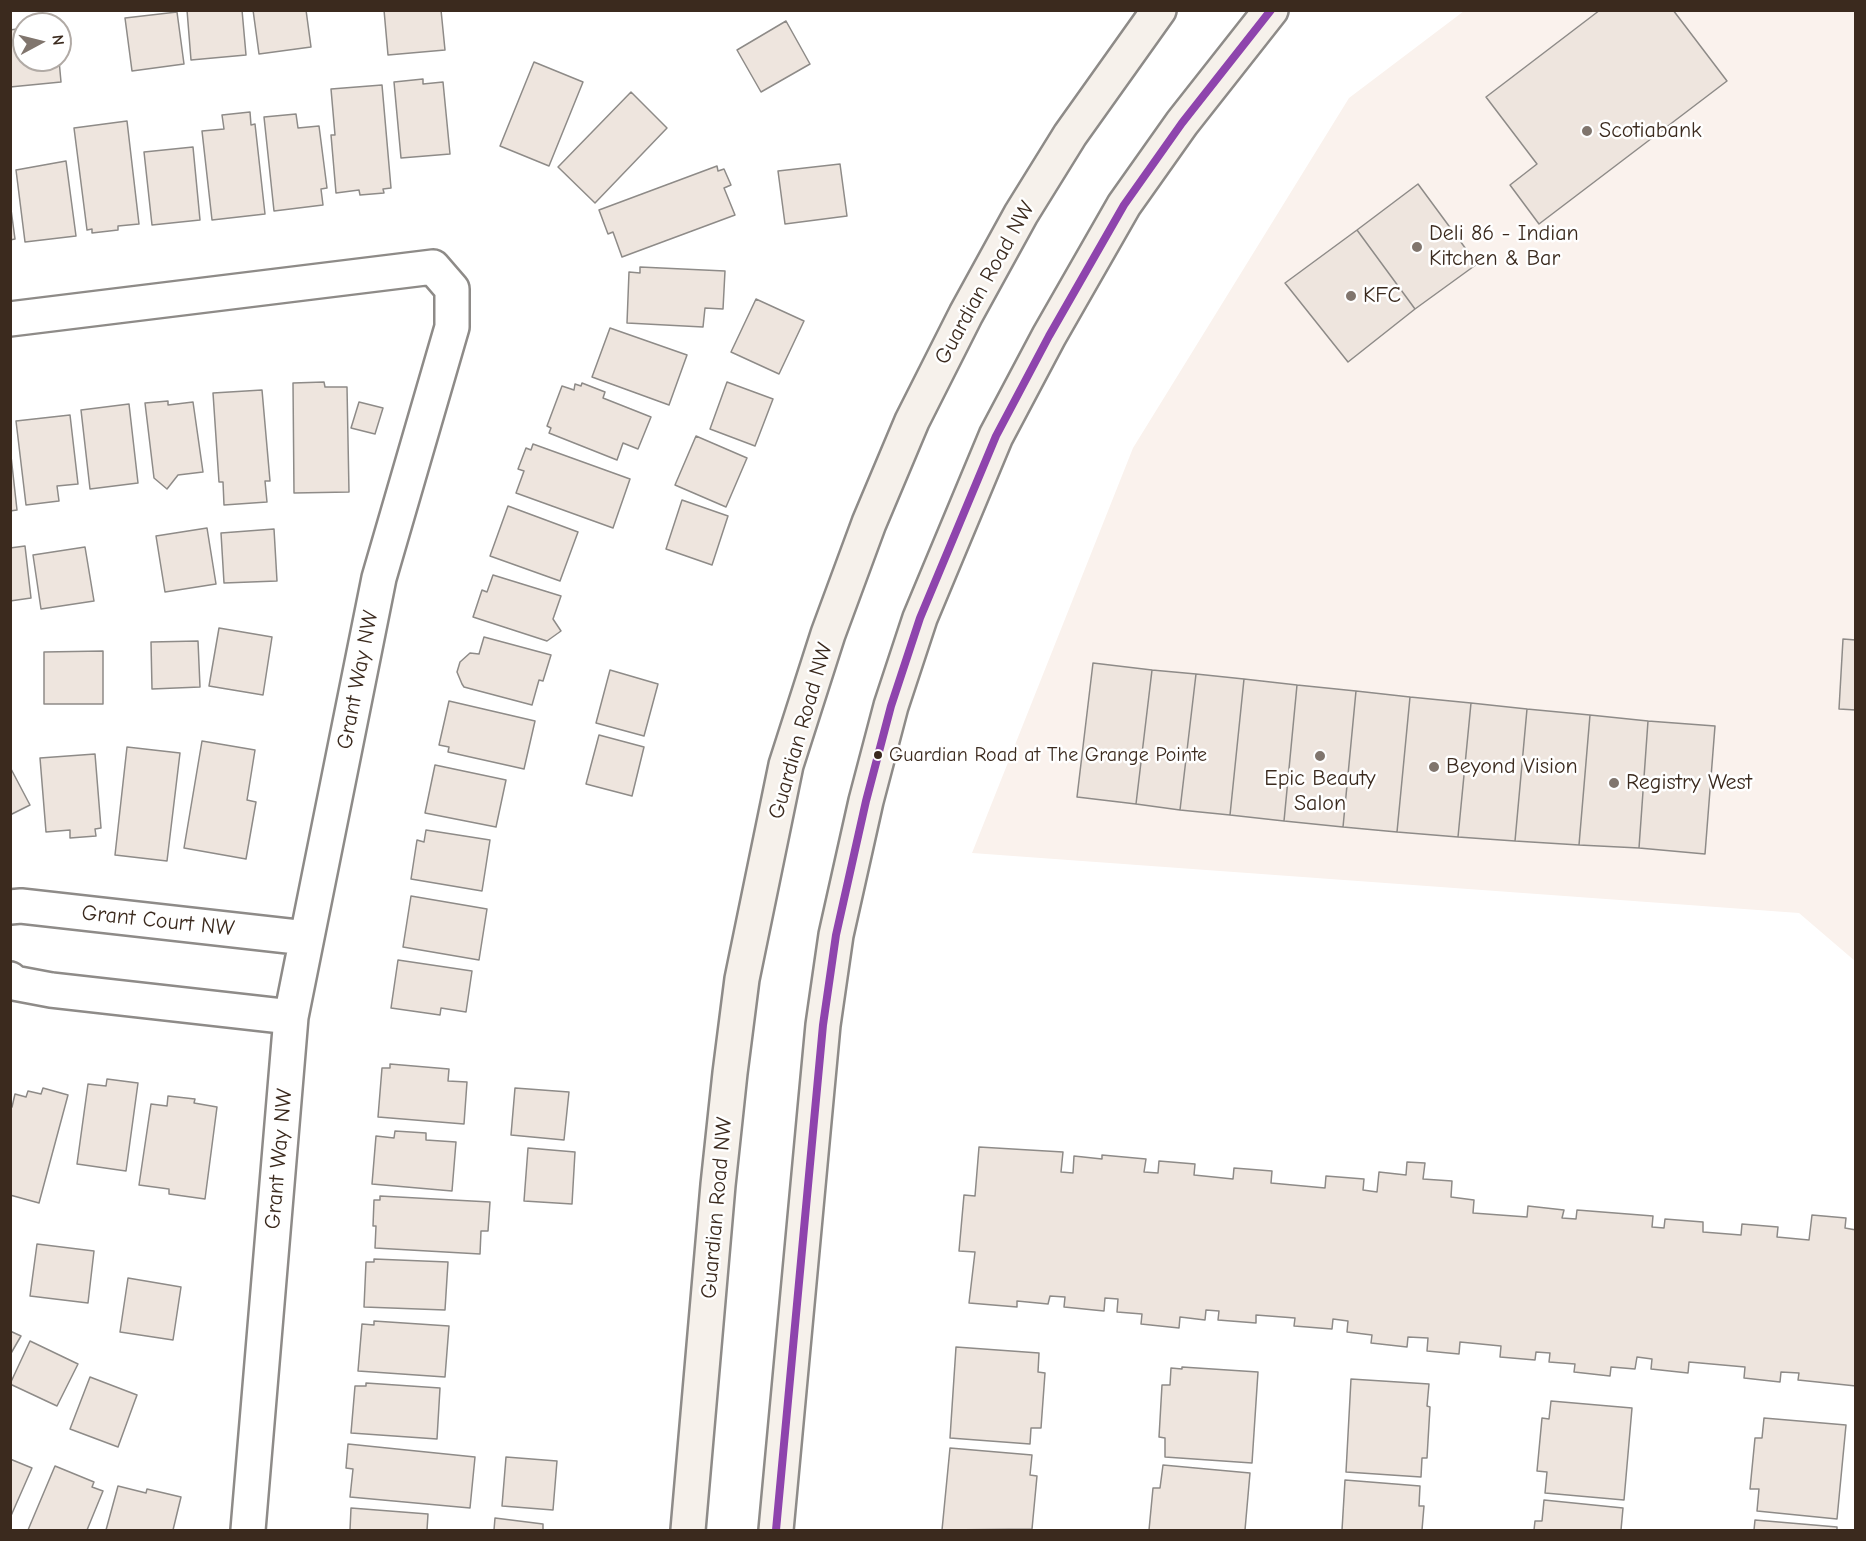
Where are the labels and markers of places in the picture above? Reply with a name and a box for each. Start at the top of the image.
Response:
place label: Scotiabank [1599,118,1702,144]
marker: Scotiabank [1580,124,1594,138]
place label: Deli 86 - Indian Kitchen & Bar [1429,221,1579,272]
marker: Deli 86 - Indian Kitchen & Bar [1410,240,1424,254]
place label: KFC [1363,283,1401,309]
marker: KFC [1344,289,1358,303]
place label: Guardian Road at The Grange Pointe [889,743,1207,767]
marker: Guardian Road at The Grange Pointe [872,749,884,761]
marker: Epic Beauty Salon [1313,749,1327,763]
place label: Beyond Vision [1446,754,1578,780]
marker: Beyond Vision [1427,760,1441,774]
place label: Epic Beauty Salon [1264,766,1376,818]
place label: Registry West [1626,770,1752,796]
marker: Registry West [1607,776,1621,790]

